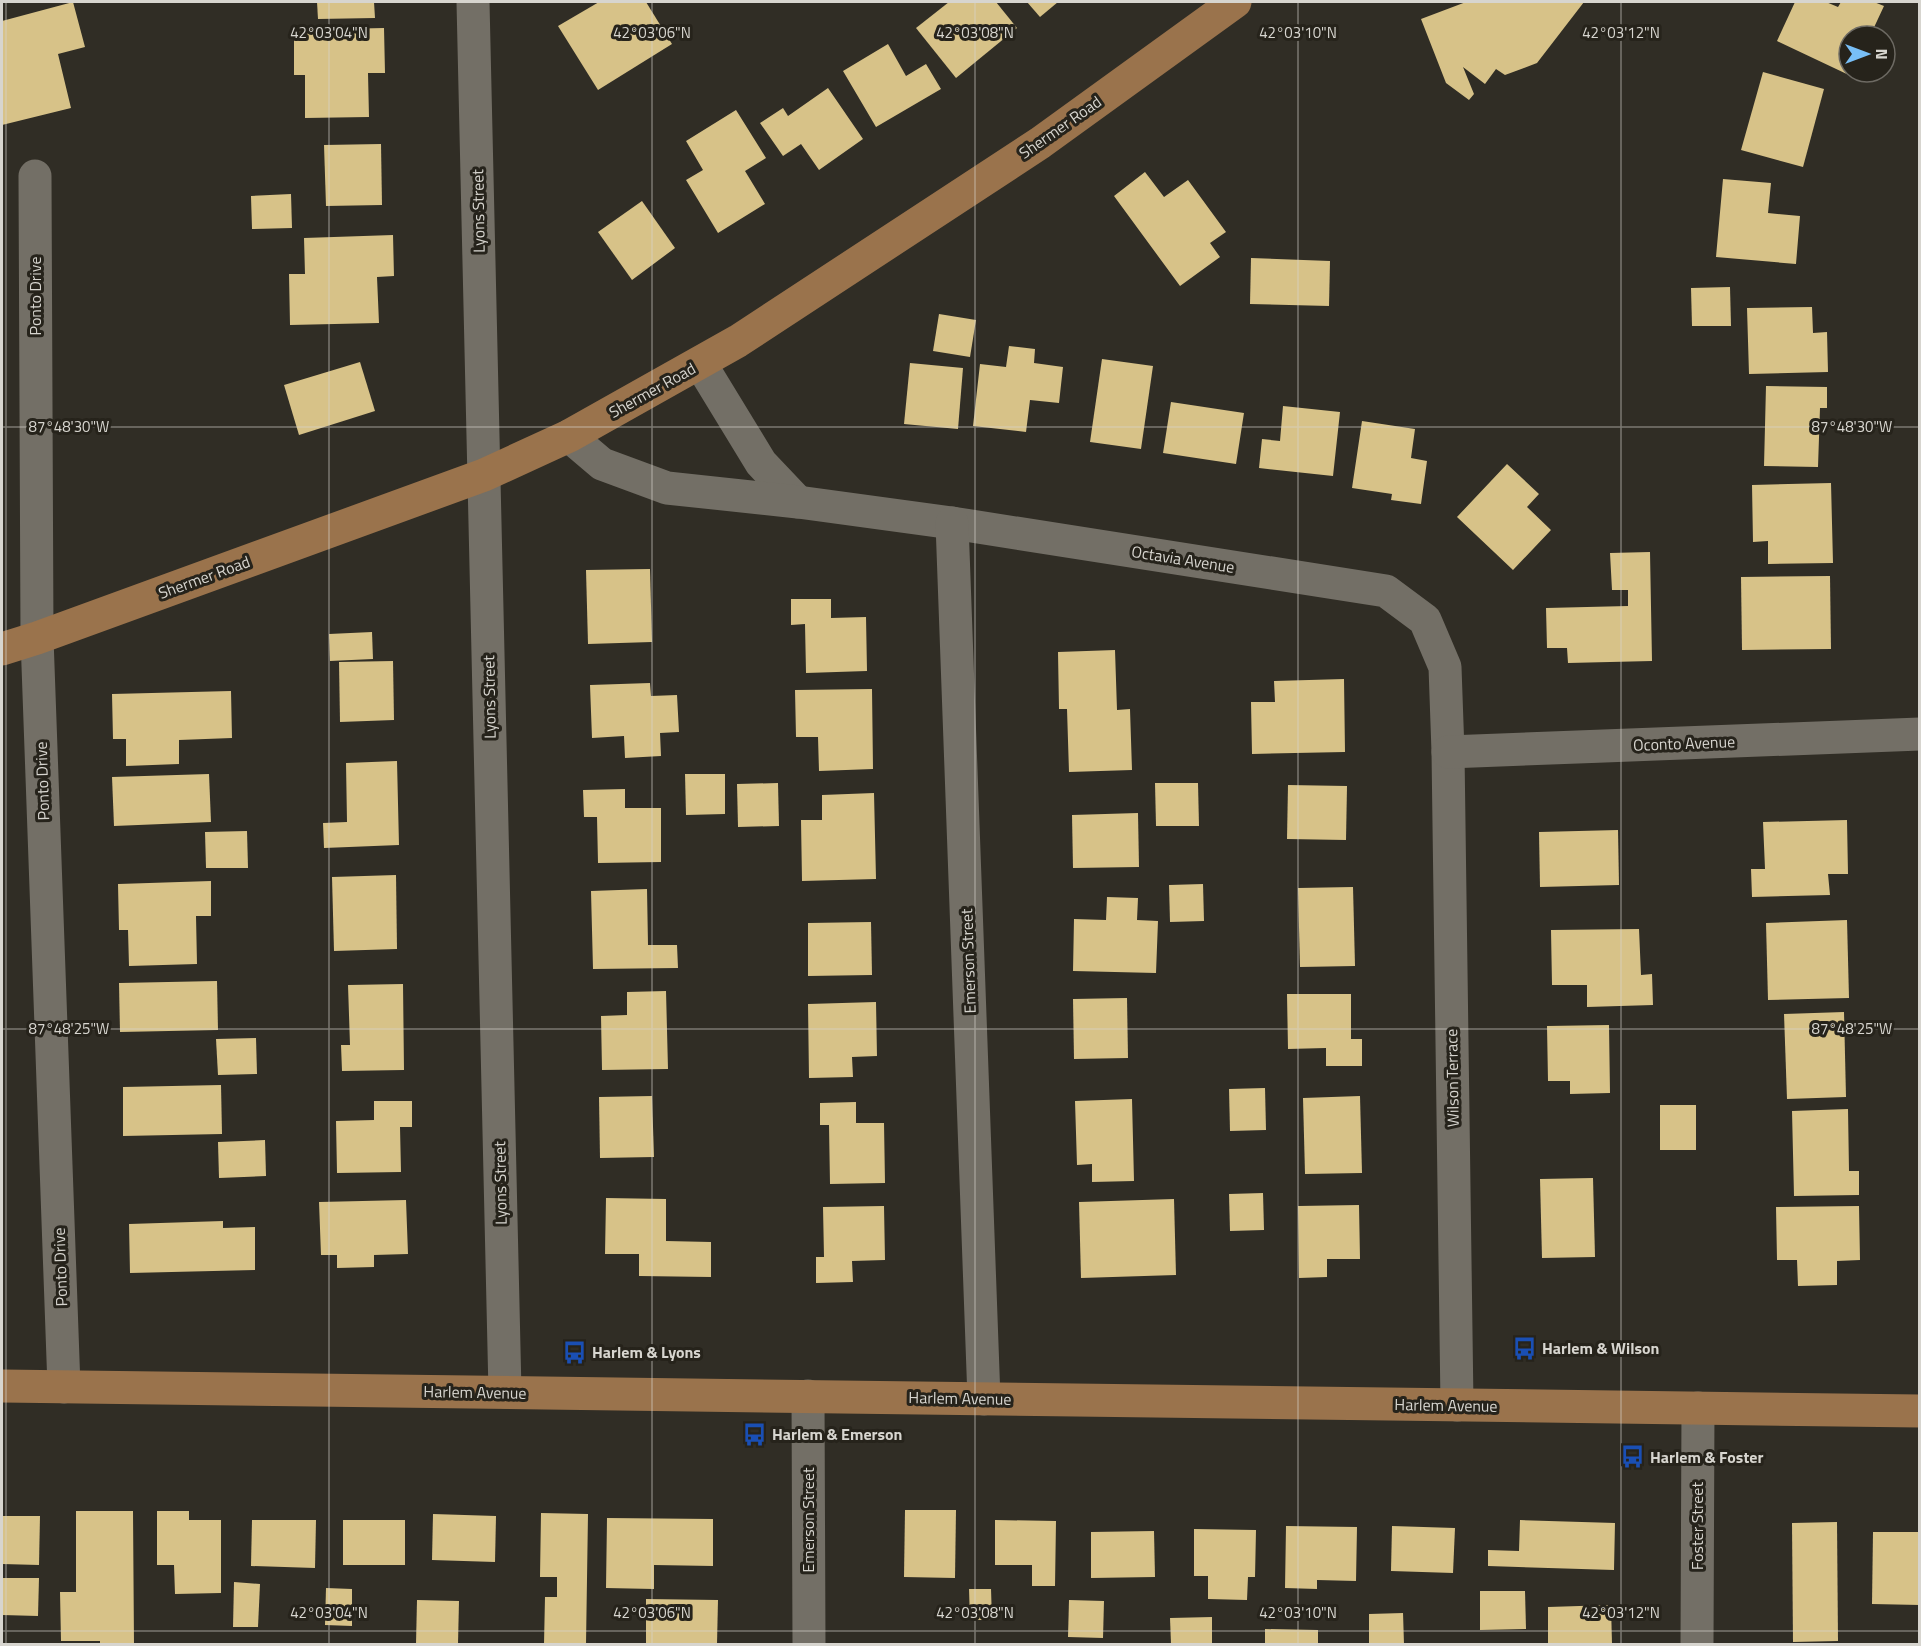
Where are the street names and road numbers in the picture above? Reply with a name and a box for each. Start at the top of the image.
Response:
street label: Shermer Road [1014,90,1106,164]
street label: Lyons Street [465,169,491,253]
street label: Ponto Drive [23,257,47,336]
street label: Shermer Road [604,356,700,424]
street label: Octavia Avenue [1130,539,1236,579]
street label: Shermer Road [155,549,253,605]
street label: Lyons Street [476,655,502,739]
street label: Oconto Avenue [1633,729,1735,757]
street label: Ponto Drive [29,741,55,821]
street label: Emerson Street [954,908,982,1014]
street label: Wilson Terrace [1439,1029,1465,1127]
street label: Lyons Street [487,1141,513,1225]
street label: Ponto Drive [47,1227,73,1307]
street label: Harlem Avenue [423,1379,527,1405]
street label: Harlem Avenue [908,1385,1012,1411]
street label: Harlem Avenue [1394,1392,1498,1418]
street label: Emerson Street [796,1467,820,1573]
street label: Foster Street [1685,1482,1709,1570]

